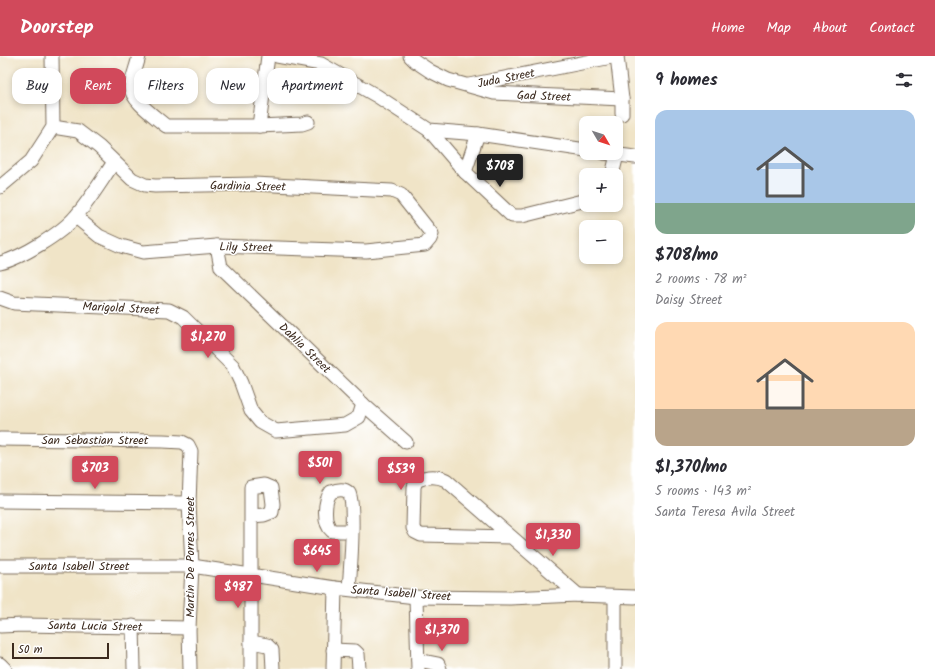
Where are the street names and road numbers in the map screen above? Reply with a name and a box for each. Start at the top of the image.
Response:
street label: Juda Street [476,64,537,93]
street label: Gad Street [517,86,572,107]
street label: Gardinia Street [210,176,286,197]
street label: Lily Street [219,238,273,257]
street label: Marigold Street [82,297,160,320]
street label: Dahlia Street [274,318,335,379]
street label: San Sebastian Street [42,431,149,450]
street label: Martin De Porres Street [181,496,200,618]
street label: Santa Isabell Street [29,557,130,576]
street label: Santa Isabell Street [350,581,452,607]
street label: Santa Lucia Street [47,616,143,637]

